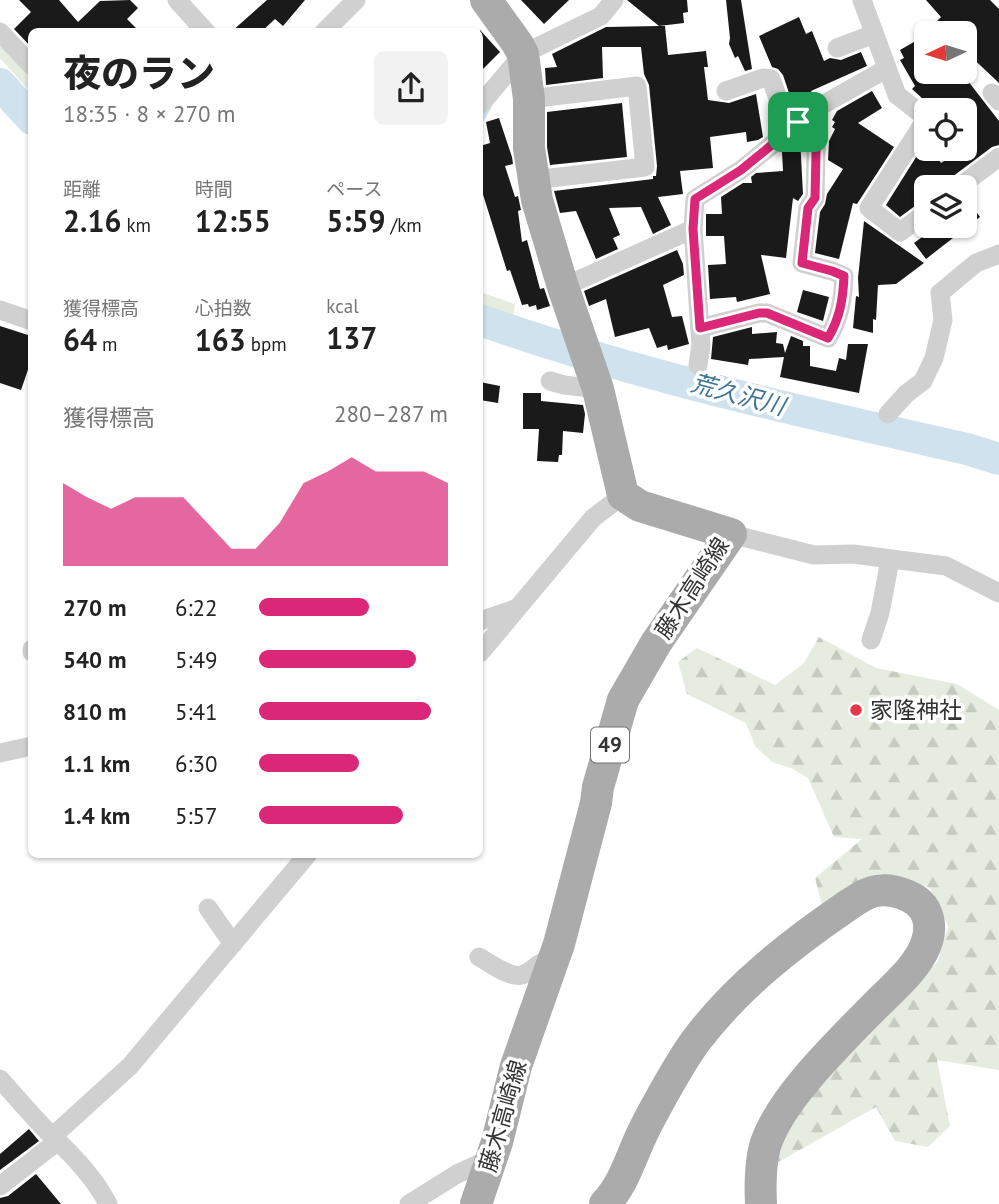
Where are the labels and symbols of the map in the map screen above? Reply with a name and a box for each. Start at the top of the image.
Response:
north arrow [914,21,976,84]
pin [768,92,828,152]
water label: 荒久沢川 [688,367,791,423]
street label: 藤木高崎線 [648,532,735,644]
place label: 家隆神社 [870,695,962,724]
marker: 家隆神社 [848,702,864,718]
road number: 49 [591,728,629,762]
street label: 藤木高崎線 [473,1057,532,1175]

